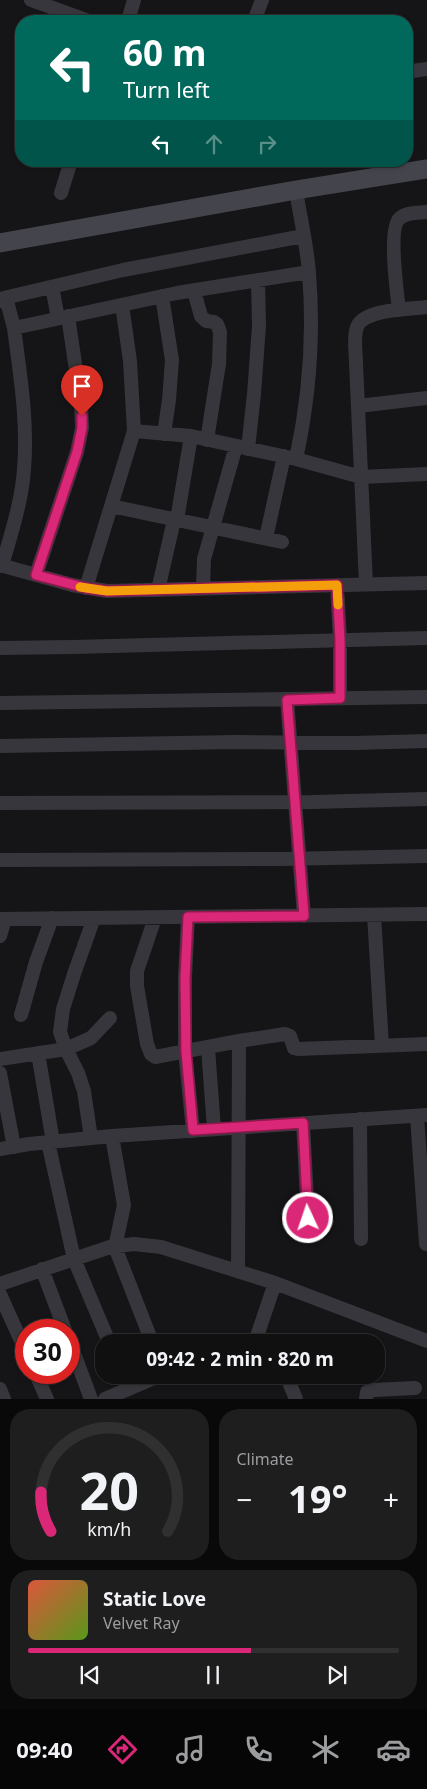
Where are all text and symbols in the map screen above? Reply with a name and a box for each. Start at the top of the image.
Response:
text: 60 m [123,29,206,76]
icon: left [40,35,105,100]
text: Turn left [123,74,210,104]
icon: left [147,130,175,158]
icon: ahead [200,130,228,158]
icon: right [253,130,281,158]
pin [61,365,103,416]
icon: arrive [68,372,96,400]
position arrow [281,1191,333,1243]
speed limit sign: 30 [15,1319,80,1384]
text: 09:42 · 2 min · 820 m [146,1346,334,1372]
text: Climate [237,1448,294,1470]
text: 20 [80,1454,139,1525]
text: 19° [288,1472,348,1524]
text: − [237,1480,253,1518]
text: + [383,1480,399,1518]
text: km/h [87,1517,131,1541]
text: Static Love [103,1586,206,1612]
text: Velvet Ray [103,1612,180,1634]
icon: previous [76,1661,104,1689]
icon: pause [199,1661,227,1689]
icon: next [323,1661,351,1689]
icon: directions [105,1732,140,1767]
icon: music [173,1732,208,1767]
icon: phone [241,1732,276,1767]
icon: climate [308,1732,343,1767]
icon: car [376,1732,411,1767]
text: 09:40 [16,1734,73,1764]

